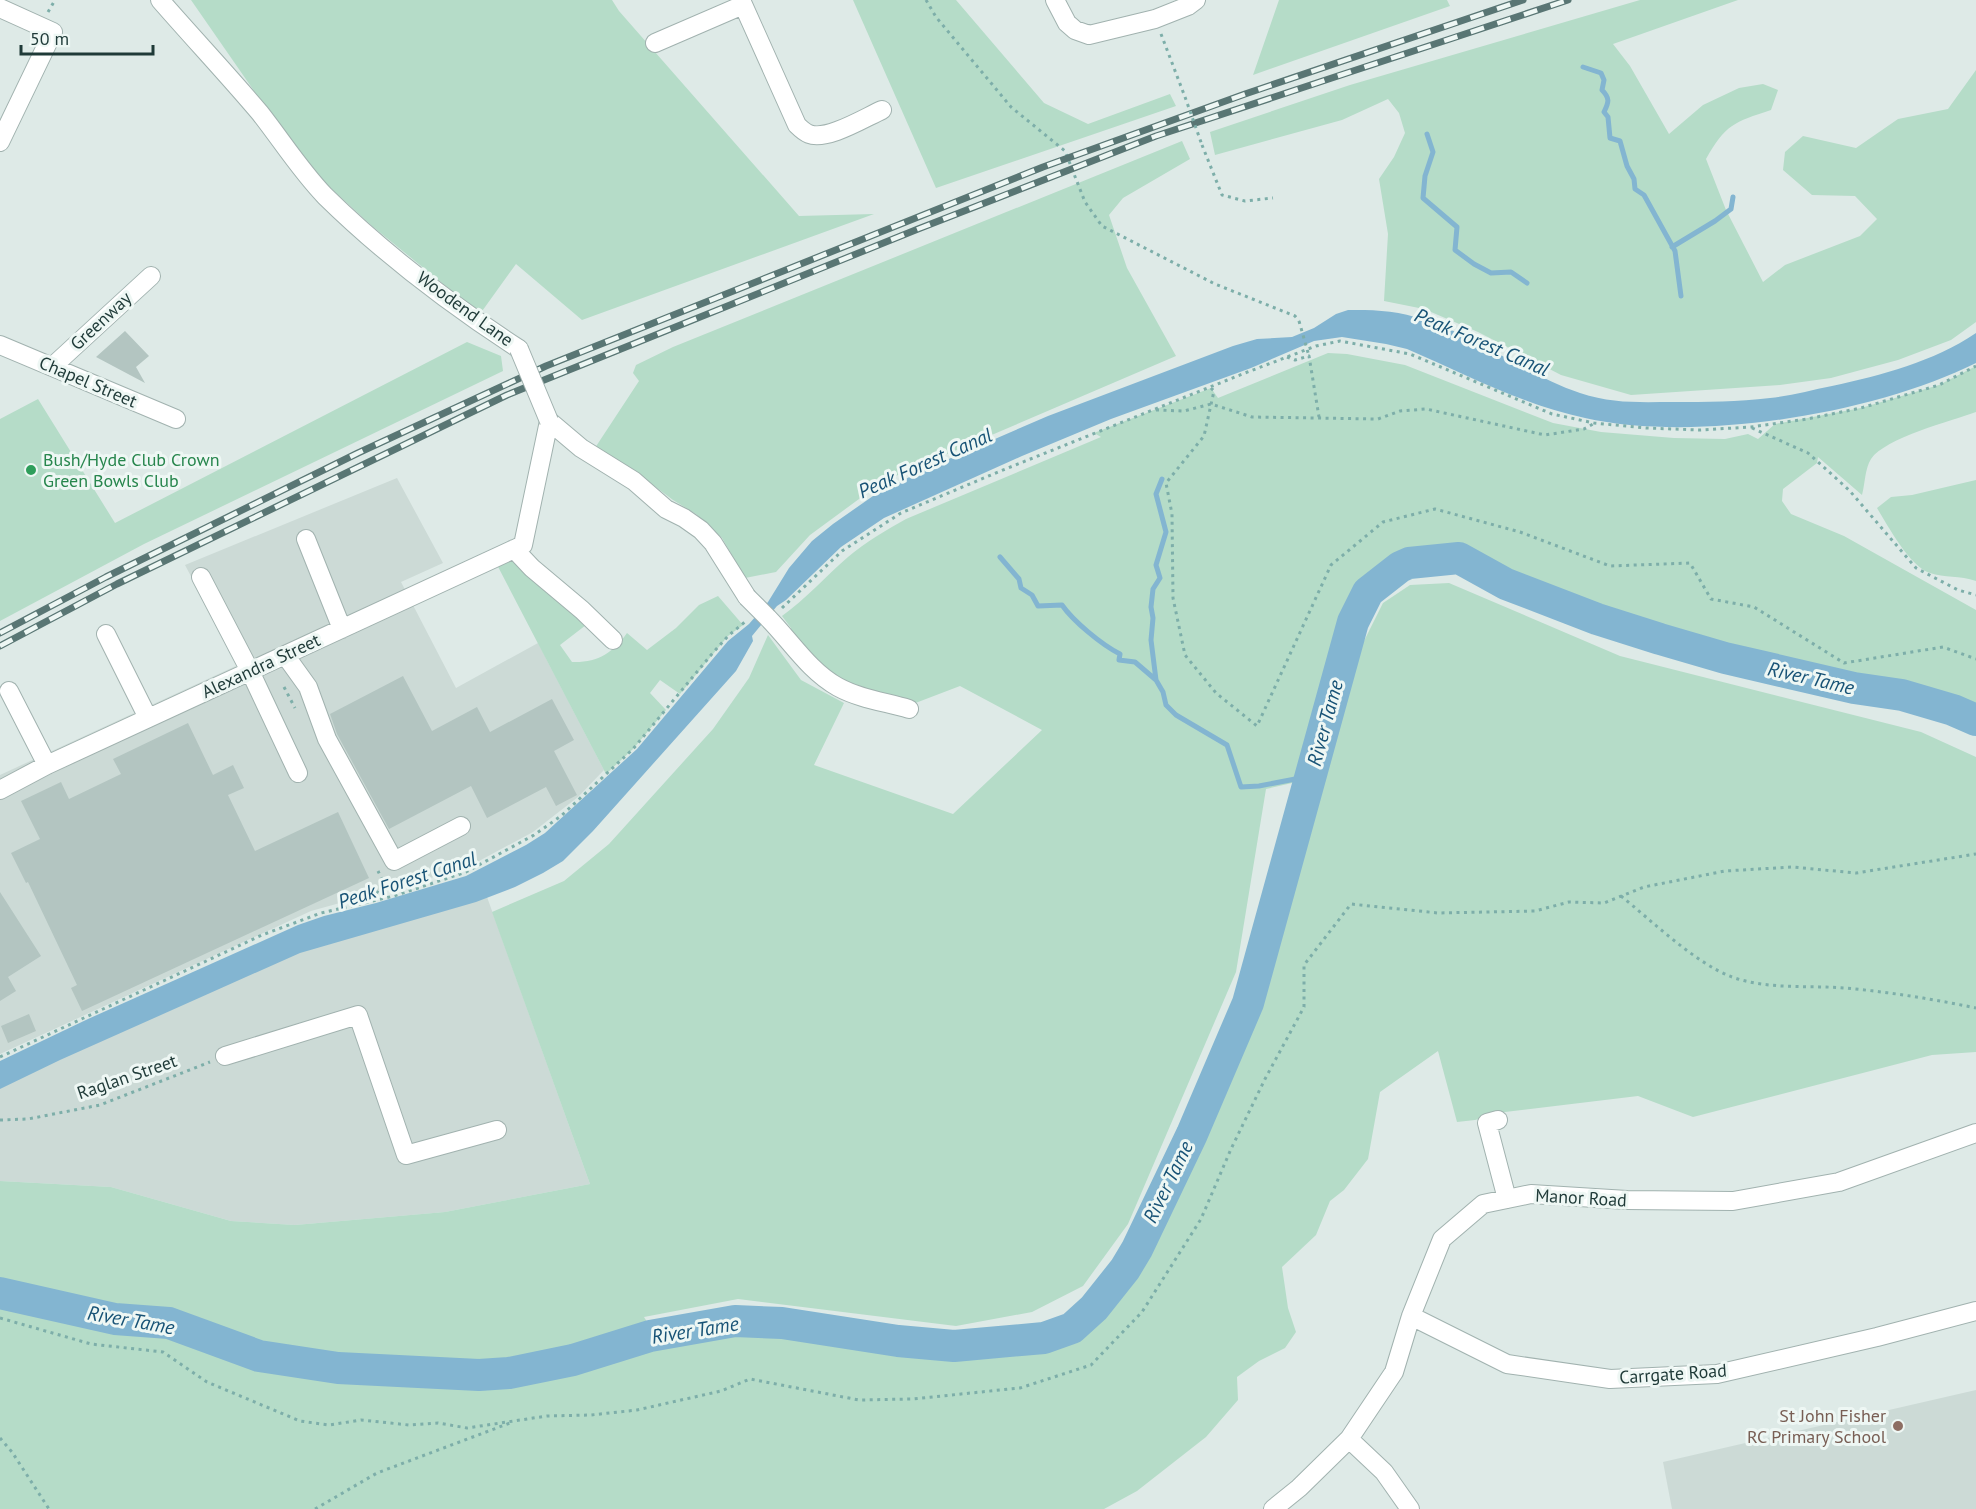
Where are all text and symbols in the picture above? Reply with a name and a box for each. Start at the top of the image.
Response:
scale bar [21,18,153,56]
text: 50 m [30,27,69,50]
street label: Woodend Lane [413,266,518,351]
street label: Greenway [65,286,137,355]
water label: Peak Forest Canal [1411,302,1554,382]
street label: Chapel Street [36,351,141,412]
water label: Peak Forest Canal [854,422,997,504]
place label: Bush/Hyde Club Crown Green Bowls Club [43,448,220,492]
marker: Bush/Hyde Club Crown Green Bowls Club [24,463,38,477]
street label: Alexandra Street [198,628,324,703]
water label: River Tame [1765,655,1858,701]
water label: River Tame [1301,676,1349,769]
water label: Peak Forest Canal [335,845,480,915]
street label: Raglan Street [74,1049,180,1104]
water label: River Tame [1137,1136,1199,1227]
street label: Manor Road [1535,1184,1627,1211]
water label: River Tame [85,1300,177,1341]
water label: River Tame [650,1310,741,1350]
street label: Carrgate Road [1618,1358,1727,1389]
place label: St John Fisher RC Primary School [1747,1404,1887,1448]
marker: St John Fisher RC Primary School [1891,1419,1905,1433]

